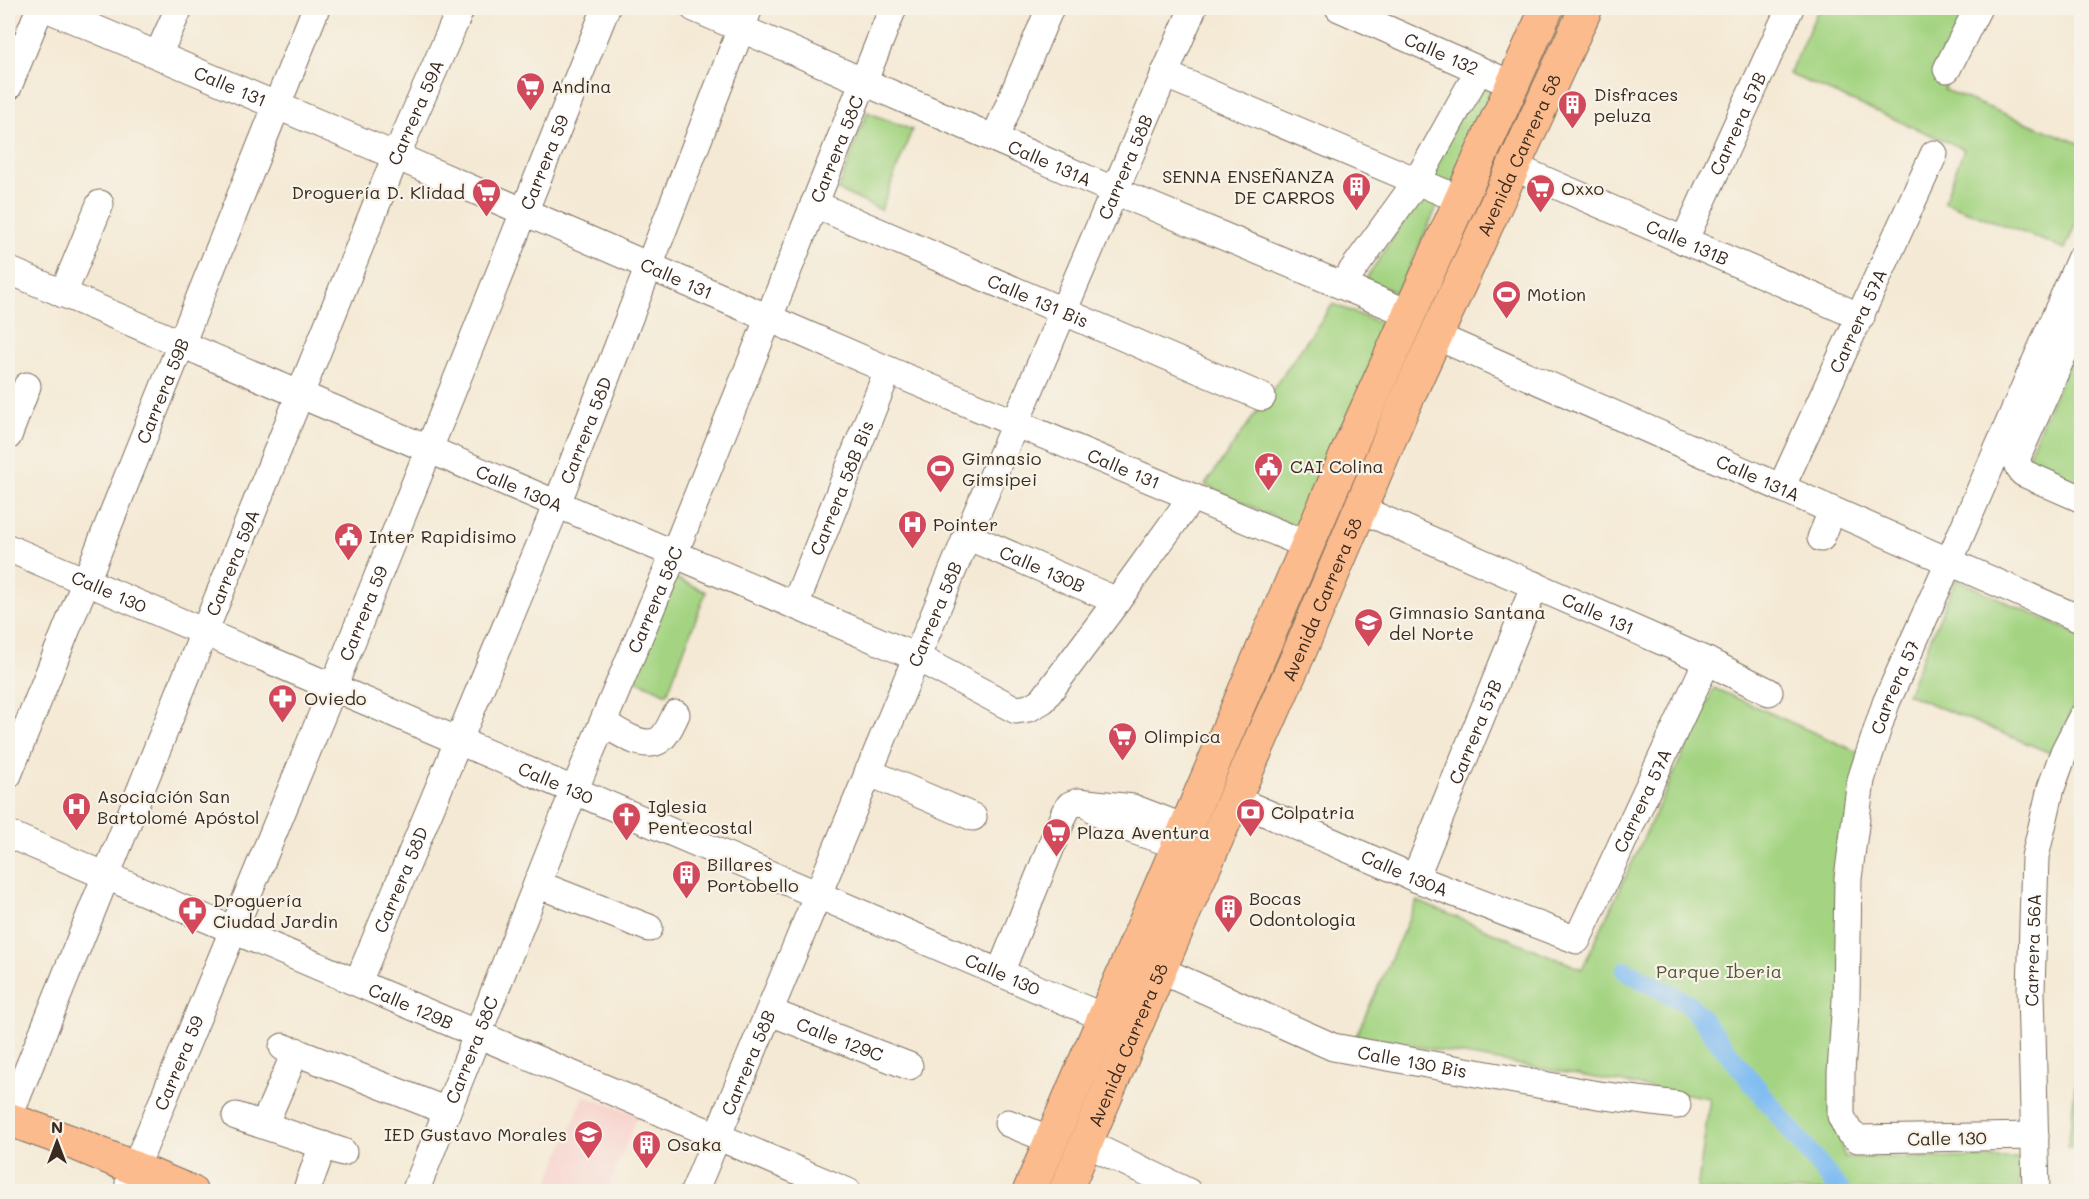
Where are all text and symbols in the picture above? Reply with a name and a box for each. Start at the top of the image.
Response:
street label: Calle 132 [1401,26,1482,80]
street label: Carrera 59A [382,56,449,169]
street label: Calle 131 [190,60,270,112]
street label: Carrera 57B [1704,68,1771,179]
supermarket icon: Andina [514,70,546,112]
street label: Avenida Carrera 58 [1471,70,1566,240]
place label: Andina [551,74,612,98]
place label: Disfraces peluza [1594,82,1678,127]
building icon: Disfraces peluza [1557,88,1589,130]
street label: Carrera 58C [804,92,869,206]
street label: Carrera 59 [514,111,574,213]
street label: Carrera 58B [1092,111,1158,223]
street label: Calle 131A [1004,134,1096,191]
place label: SENNA ENSEÑANZA DE CARROS [1162,164,1335,209]
building icon: SENNA ENSEÑANZA DE CARROS [1340,170,1372,212]
supermarket icon: Oxxo [1524,172,1556,214]
supermarket icon: Droguería D. Klidad [470,176,502,218]
place label: Oxxo [1561,176,1605,200]
place label: Droguería D. Klidad [291,180,465,204]
street label: Calle 131B [1642,214,1733,270]
street label: Calle 131 [637,252,717,304]
street label: Carrera 57A [1823,265,1892,377]
street label: Calle 131 Bis [984,268,1092,333]
sports icon: Motion [1490,278,1522,320]
place label: Motion [1527,282,1586,306]
street label: Carrera 59B [130,335,194,447]
street label: Carrera 58D [554,373,617,487]
street label: Carrera 58B Bis [804,417,879,559]
street label: Calle 131 [1084,443,1164,494]
place label: Gimnasio Gimsipei [962,446,1042,491]
street label: Calle 131A [1713,449,1804,507]
public building icon: CAI Colina [1253,450,1285,492]
sports icon: Gimnasio Gimsipei [925,452,957,494]
place label: CAI Colina [1290,454,1384,478]
street label: Calle 130A [472,459,567,517]
street label: Carrera 59A [200,506,264,619]
hospital icon: Pointer [896,508,928,550]
place label: Pointer [933,512,998,536]
street label: Avenida Carrera 58 [1276,513,1367,685]
public building icon: Inter Rapidisimo [332,520,364,562]
place label: Inter Rapidisimo [369,524,517,548]
street label: Calle 130B [996,540,1089,598]
street label: Carrera 58C [622,543,688,657]
street label: Carrera 58B [902,558,967,670]
street label: Carrera 59 [333,562,393,664]
street label: Calle 130 [68,565,151,618]
street label: Calle 131 [1558,587,1638,640]
place label: Gimnasio Santana del Norte [1389,600,1546,645]
school or university icon: Gimnasio Santana del Norte [1352,606,1384,648]
street label: Carrera 57 [1865,636,1925,737]
street label: Carrera 57B [1443,676,1507,788]
pharmacy icon: Oviedo [267,682,299,724]
place label: Oviedo [304,686,367,710]
supermarket icon: Olimpica [1107,720,1139,762]
place label: Olimpica [1144,724,1221,748]
street label: Carrera 57A [1607,744,1677,856]
street label: Calle 130 [514,756,597,809]
place label: Asociación San Bartolomé Apóstol [97,784,260,829]
hospital icon: Asociación San Bartolomé Apóstol [60,790,92,832]
place label: Iglesia Pentecostal [648,794,753,839]
bank icon: Colpatria [1234,796,1266,838]
church icon: Iglesia Pentecostal [611,800,643,842]
place label: Colpatria [1271,800,1355,824]
supermarket icon: Plaza Aventura [1040,816,1072,858]
place label: Plaza Aventura [1077,820,1210,844]
street label: Carrera 58D [368,823,433,936]
street label: Calle 130A [1357,844,1452,902]
place label: Billares Portobello [707,852,799,897]
building icon: Billares Portobello [670,858,702,900]
place label: Bocas Odontologia [1249,886,1356,931]
place label: Droguería Ciudad Jardin [213,888,338,933]
building icon: Bocas Odontologia [1212,892,1244,934]
street label: Carrera 56A [2019,893,2046,1007]
pharmacy icon: Droguería Ciudad Jardin [176,894,208,936]
street label: Calle 130 [961,947,1044,1001]
street label: Avenida Carrera 58 [1082,959,1173,1130]
park label: Parque Iberia [1656,959,1782,983]
street label: Calle 129B [365,977,457,1034]
street label: Carrera 58C [439,992,504,1107]
street label: Carrera 58B [715,1006,780,1119]
street label: Carrera 59 [148,1011,209,1114]
street label: Calle 129C [793,1011,887,1067]
street label: Calle 130 Bis [1356,1040,1469,1083]
north arrow [27,1112,87,1172]
text: N [51,1116,63,1137]
school or university icon: IED Gustavo Morales [572,1118,604,1160]
place label: IED Gustavo Morales [384,1122,567,1146]
street label: Calle 130 [1907,1125,1987,1151]
building icon: Osaka [630,1128,662,1170]
place label: Osaka [667,1132,722,1156]

